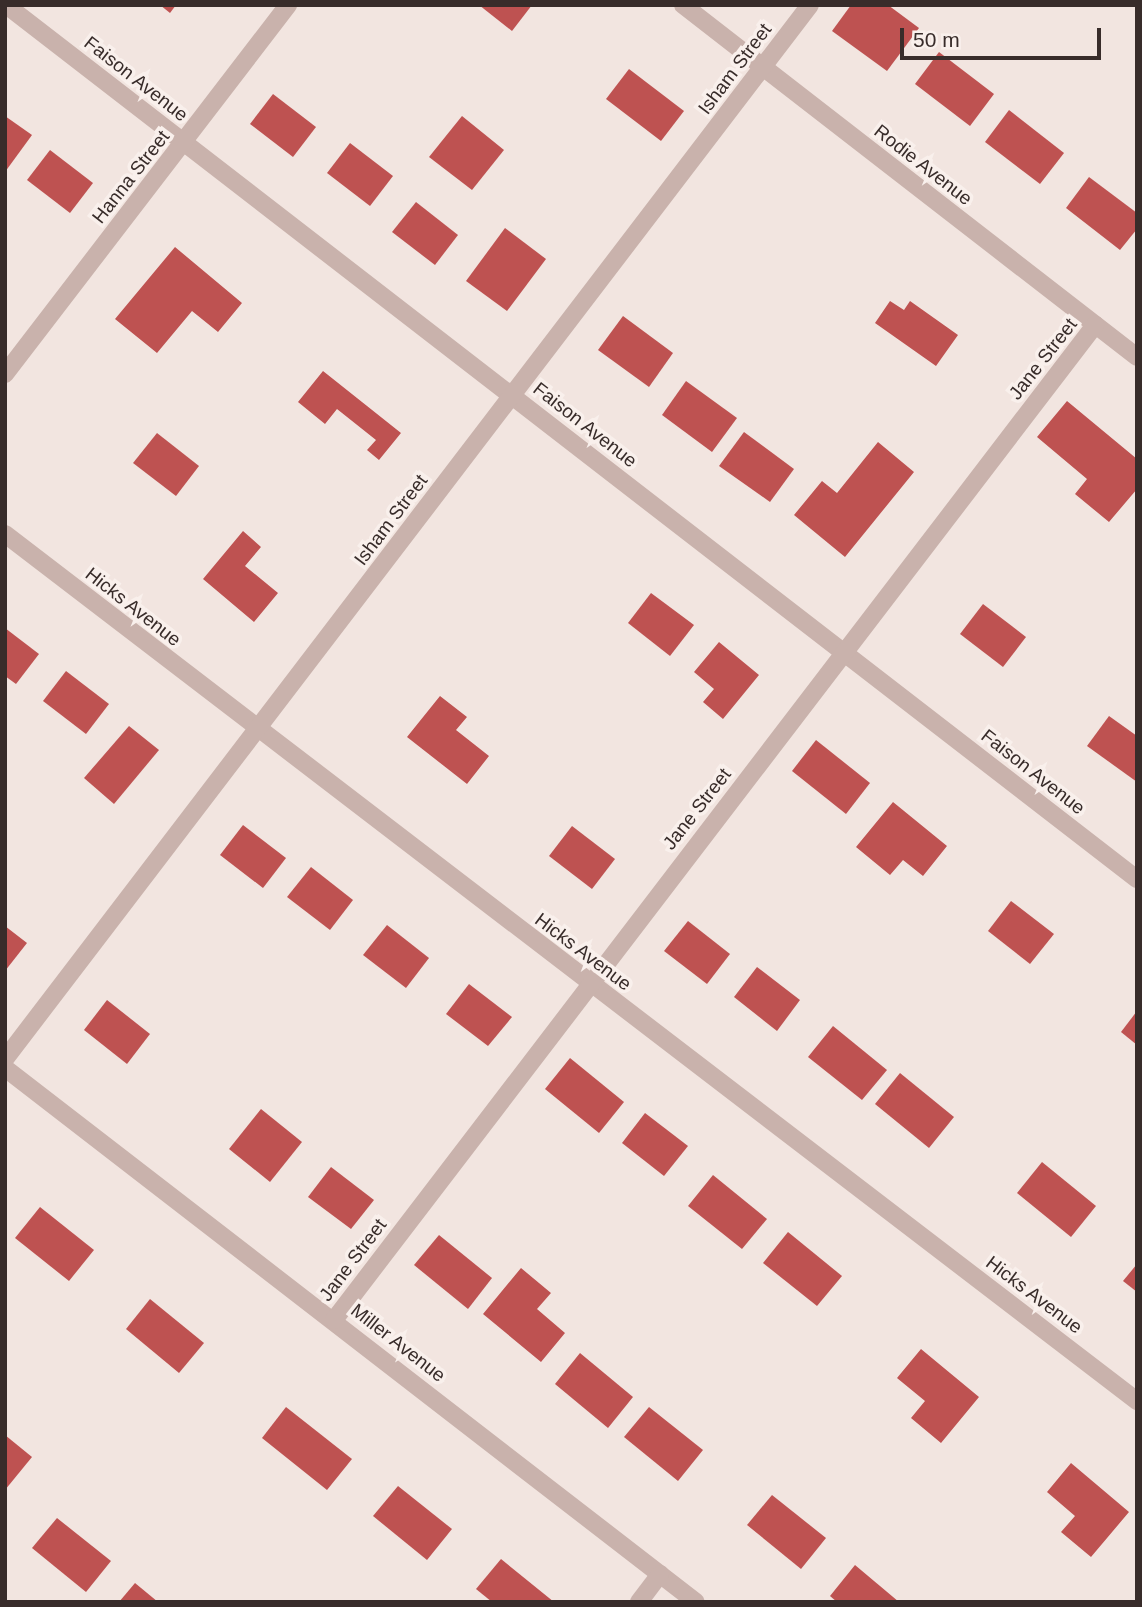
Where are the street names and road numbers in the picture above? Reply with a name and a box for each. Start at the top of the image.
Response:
street label: Isham Street [693,19,777,119]
street label: Faison Avenue [79,31,193,127]
street label: Rodie Avenue [869,119,977,211]
street label: Hanna Street [88,126,174,228]
street label: Jane Street [1004,314,1082,404]
street label: Faison Avenue [528,377,642,473]
street label: Isham Street [349,470,433,570]
street label: Hicks Avenue [80,562,186,652]
street label: Faison Avenue [976,724,1090,820]
street label: Jane Street [658,764,736,854]
street label: Hicks Avenue [530,908,636,996]
street label: Jane Street [315,1214,391,1306]
street label: Hicks Avenue [981,1251,1087,1339]
street label: Miller Avenue [346,1299,450,1387]

